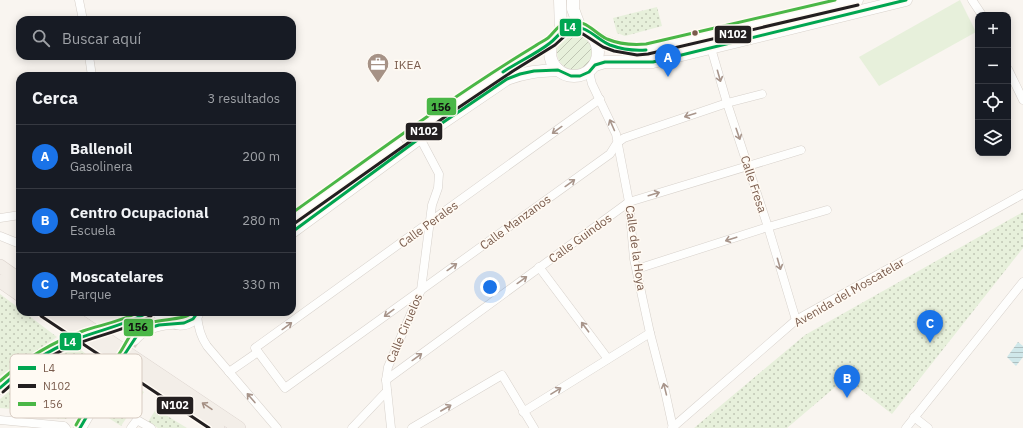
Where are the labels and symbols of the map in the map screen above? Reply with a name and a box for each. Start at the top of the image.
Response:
line badge: L4 [559,18,582,37]
text: L4 [564,20,577,34]
line badge: N102 [714,25,752,44]
text: N102 [719,27,747,41]
unlabelled marker [690,28,700,38]
pin: A [655,44,681,77]
office icon: IKEA [365,51,391,84]
place label: IKEA [394,57,421,72]
one-way arrow [716,69,723,82]
line badge: 156 [426,97,457,116]
text: 156 [431,100,451,114]
one-way arrow [685,112,697,120]
one-way arrow [608,120,615,132]
line badge: N102 [405,122,443,141]
text: N102 [410,124,438,138]
one-way arrow [552,126,563,134]
one-way arrow [734,128,742,140]
street label: Calle Fresa [738,153,770,215]
one-way arrow [564,179,575,187]
one-way arrow [647,190,660,197]
street label: Calle Manzanos [477,191,554,253]
street label: Calle Perales [395,197,461,251]
street label: Calle de la Hoya [623,204,649,292]
street label: Calle Guindos [546,210,615,266]
one-way arrow [725,236,738,243]
street label: Avenida del Moscatelar [791,254,907,330]
one-way arrow [776,258,783,271]
one-way arrow [447,263,458,271]
one-way arrow [516,275,527,284]
your location [480,277,500,297]
street label: Calle Ciruelos [383,291,425,365]
one-way arrow [384,308,395,317]
pin: C [917,310,943,343]
line badge: 156 [123,318,154,337]
text: 156 [128,320,148,334]
one-way arrow [281,322,292,330]
one-way arrow [580,322,589,333]
line badge: L4 [59,332,82,351]
text: L4 [64,335,77,349]
one-way arrow [412,353,423,361]
legend [10,354,142,418]
text: L4 [43,361,56,375]
pin: B [834,365,860,398]
text: N102 [43,379,71,393]
one-way arrow [660,383,668,396]
one-way arrow [551,387,562,395]
one-way arrow [247,393,256,404]
line badge: N102 [156,396,194,415]
text: 156 [43,397,63,411]
text: N102 [161,398,189,412]
one-way arrow [202,402,213,410]
one-way arrow [440,404,452,412]

